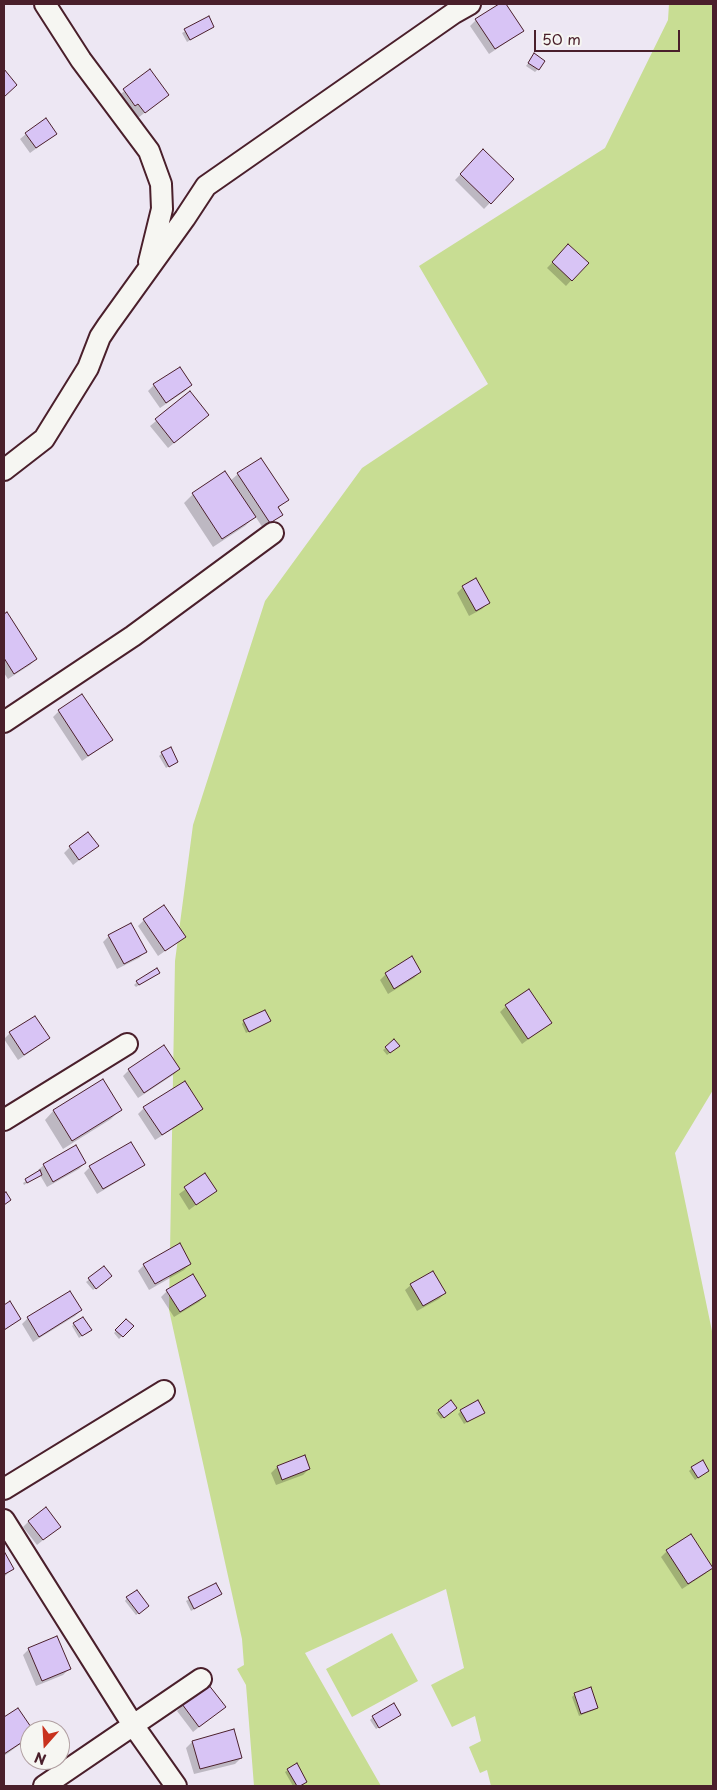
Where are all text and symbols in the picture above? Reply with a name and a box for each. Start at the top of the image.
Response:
scale bar [537,20,683,52]
text: 50 m [542,27,581,50]
north arrow [20,1720,70,1770]
text: N [32,1747,49,1770]

